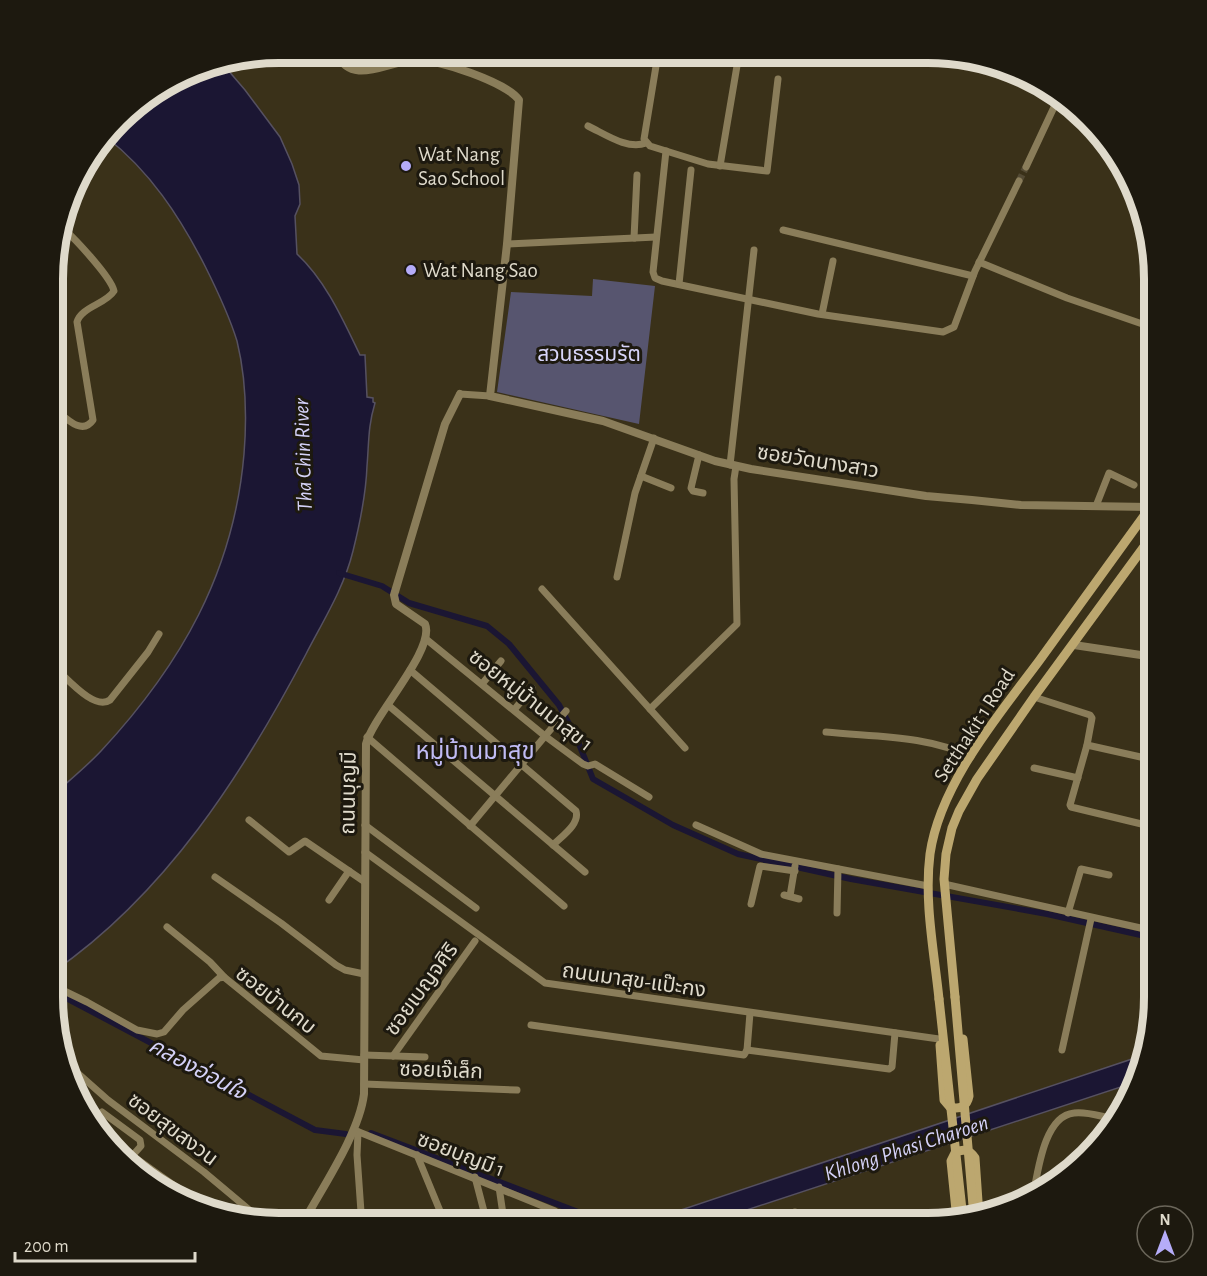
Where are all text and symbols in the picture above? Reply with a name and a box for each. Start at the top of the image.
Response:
place label: Wat Nang Sao School [418,144,505,189]
marker: Wat Nang Sao School [399,159,413,173]
place label: Wat Nang Sao [423,260,538,281]
marker: Wat Nang Sao [404,263,418,277]
park label: สวนธรรมรัต [537,344,641,365]
water label: Tha Chin River [290,397,316,512]
street label: ซอยวัดนางสาว [756,441,880,481]
street label: ซอยหมู่บ้านมาสุข 1 [464,644,598,756]
street label: Setthakit 1 Road [930,665,1019,786]
district label: หมู่บ้านมาสุข [415,737,535,765]
street label: ถนนบุญมี [336,751,362,835]
street label: ซอยเบญจศิริ [381,939,462,1039]
street label: ถนนมาสุข-แป๊ะกง [560,959,707,1003]
street label: ซอยบ้านกบ [232,961,321,1038]
water label: คลองอ่อนใจ [145,1033,251,1104]
street label: ซอยเจ๊เล็ก [399,1056,483,1082]
street label: ซอยสุขสงวน [123,1089,221,1171]
water label: Khlong Phasi Charoen [822,1111,991,1185]
street label: ซอยบุญมี 1 [414,1127,508,1183]
north arrow [1135,1204,1195,1264]
text: N [1159,1212,1171,1228]
scale bar [15,1225,195,1263]
text: 200 m [24,1238,69,1256]

